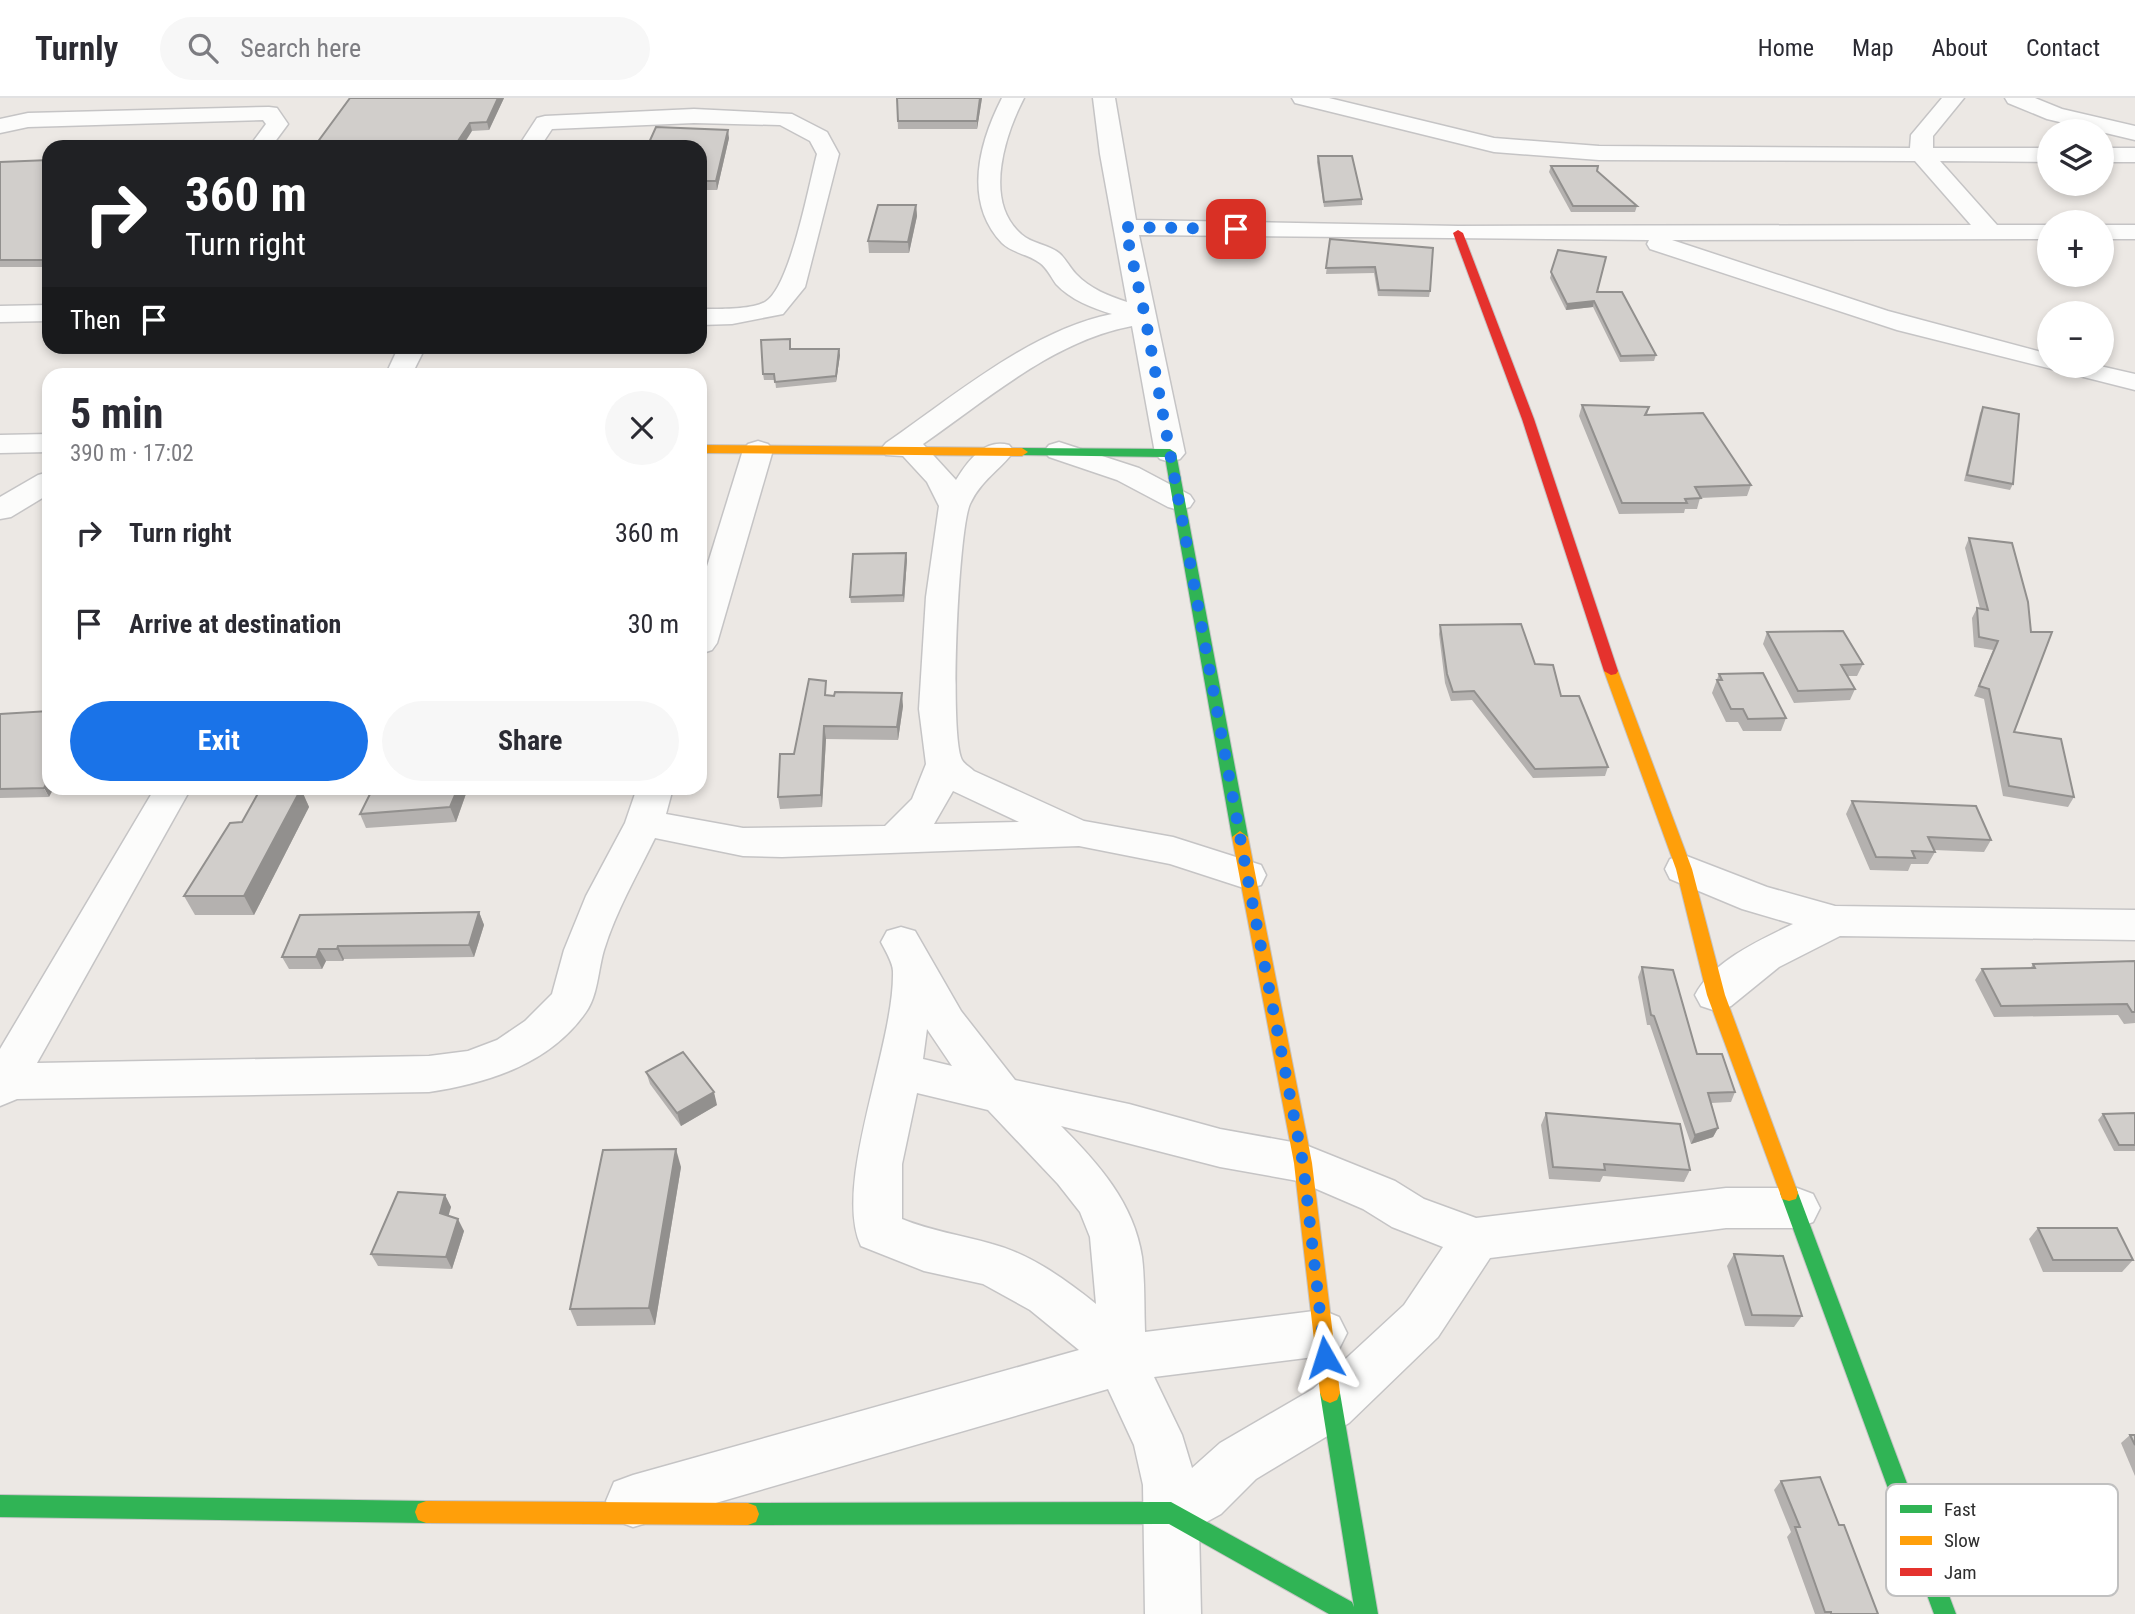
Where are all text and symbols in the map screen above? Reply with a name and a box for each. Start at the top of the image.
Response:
search box [160,17,650,80]
text: Turnly [35,29,118,68]
icon: search [184,29,222,67]
text: Search here [240,33,361,63]
text: Home [1758,34,1814,62]
text: Map [1852,34,1894,62]
text: About [1932,34,1988,62]
text: Contact [2026,34,2100,62]
map controls [2037,119,2114,378]
button: layers [2037,119,2114,196]
text: 360 m [185,166,307,223]
icon: right [70,168,161,259]
pin [1206,199,1266,259]
icon: arrive [1217,210,1255,248]
button: + [2037,210,2114,287]
text: Turn right [185,225,306,263]
icon: arrive [135,301,173,339]
button: − [2037,301,2114,378]
text: Then [70,305,121,335]
text: 5 min [70,389,163,438]
button: close [605,391,679,465]
text: 390 m · 17:02 [70,440,194,467]
icon: right [70,514,108,552]
text: Turn right [129,518,231,548]
text: 360 m [615,518,679,548]
icon: arrive [70,605,108,643]
text: Arrive at destination [129,609,341,639]
text: 30 m [628,609,679,639]
button: Exit [70,701,368,781]
button: Share [382,701,679,781]
position arrow [1288,1320,1362,1394]
legend [1886,1484,2118,1596]
text: Fast [1944,1498,1976,1521]
text: Slow [1944,1529,1980,1552]
text: Jam [1944,1561,1977,1584]

